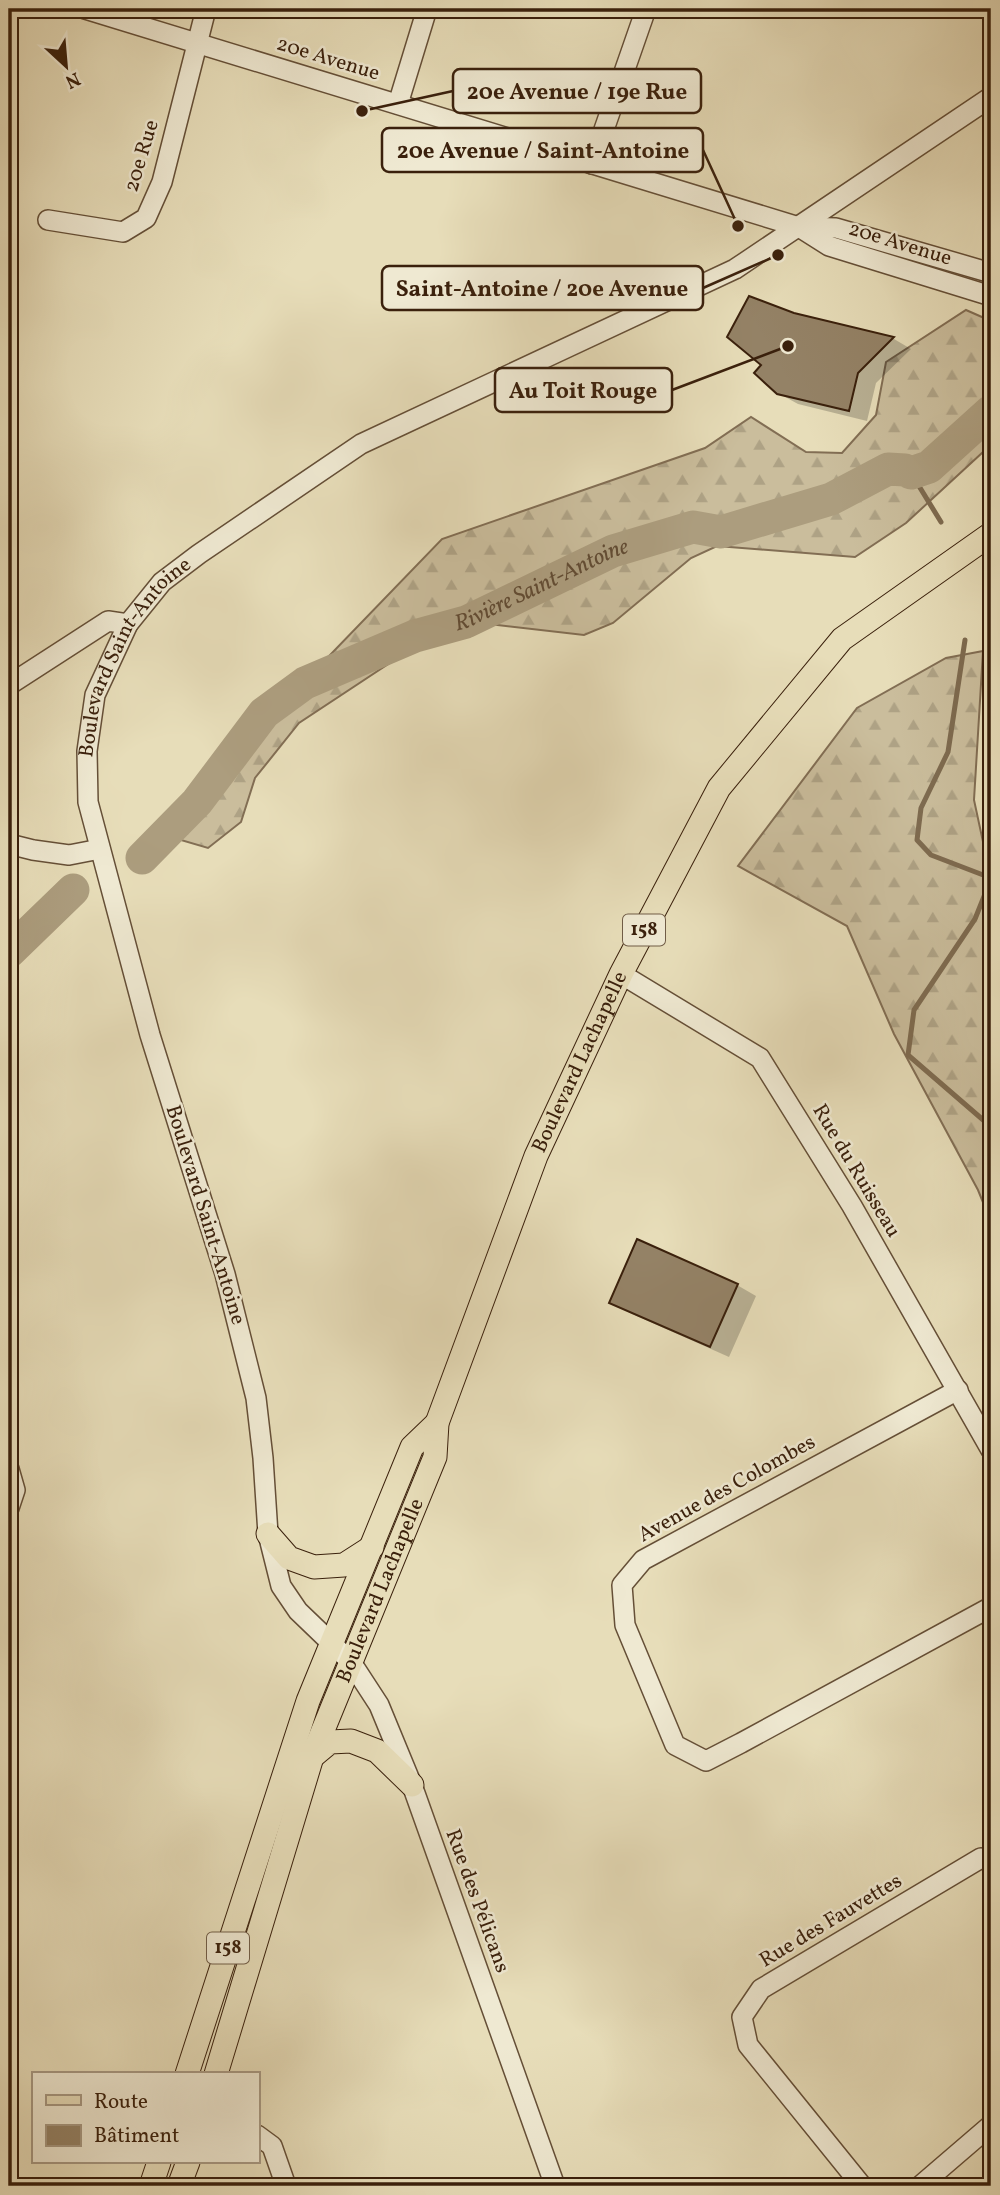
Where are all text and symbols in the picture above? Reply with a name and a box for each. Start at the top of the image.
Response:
street label: 20e Avenue [273,30,383,88]
north arrow [32,32,102,102]
text: N [60,65,84,94]
callout: 20e Avenue / 19e Rue [453,69,701,113]
text: 20e Avenue / 19e Rue [467,77,687,109]
street label: 20e Rue [117,116,167,196]
callout: 20e Avenue / Saint-Antoine [382,128,703,172]
text: 20e Avenue / Saint-Antoine [397,136,689,168]
street label: 20e Avenue [845,215,955,273]
callout: Saint-Antoine / 20e Avenue [382,266,703,310]
text: Saint-Antoine / 20e Avenue [396,274,688,306]
callout: Au Toit Rouge [495,368,672,412]
text: Au Toit Rouge [509,376,657,408]
water label: Rivière Saint-Antoine [451,531,633,640]
street label: Boulevard Saint-Antoine [72,550,197,759]
road number: 158 [623,914,665,946]
street label: Boulevard Lachapelle [525,966,635,1158]
street label: Rue du Ruisseau [805,1099,907,1243]
street label: Boulevard Saint-Antoine [158,1102,252,1328]
street label: Avenue des Colombes [633,1428,821,1550]
street label: Boulevard Lachapelle [329,1494,431,1687]
street label: Rue des Pélicans [438,1825,516,1977]
street label: Rue des Fauvettes [754,1867,908,1975]
road number: 158 [207,1932,249,1964]
legend [32,2072,259,2164]
text: Route [94,2088,148,2117]
text: Bâtiment [94,2122,179,2151]

